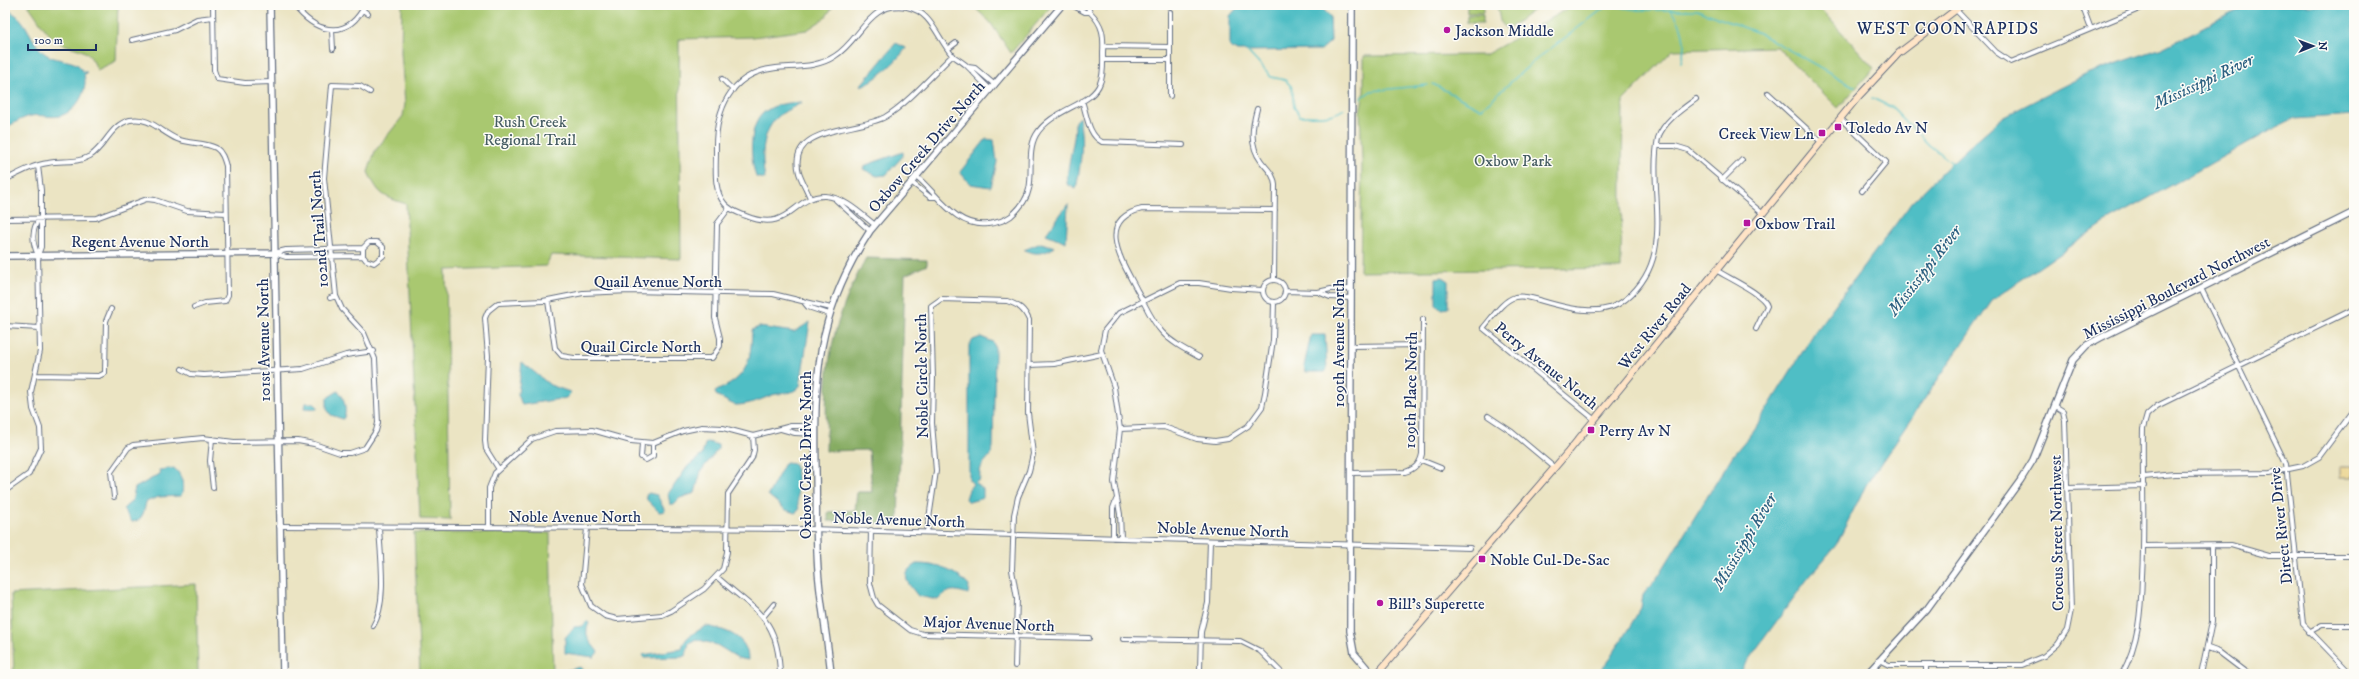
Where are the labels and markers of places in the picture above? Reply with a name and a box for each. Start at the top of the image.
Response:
place label: Jackson Middle [1453,21,1554,41]
marker: Jackson Middle [1442,25,1452,35]
place label: Toledo Av N [1846,118,1928,138]
marker: Toledo Av N [1833,122,1843,132]
place label: Creek View Ln [1719,124,1815,144]
marker: Creek View Ln [1817,128,1827,138]
place label: Oxbow Trail [1755,214,1835,234]
marker: Oxbow Trail [1742,218,1752,228]
place label: Perry Av N [1599,421,1671,441]
marker: Perry Av N [1586,425,1596,435]
place label: Noble Cul-De-Sac [1490,550,1610,570]
marker: Noble Cul-De-Sac [1477,554,1487,564]
place label: Bill's Superette [1388,594,1485,614]
marker: Bill's Superette [1375,598,1385,608]

